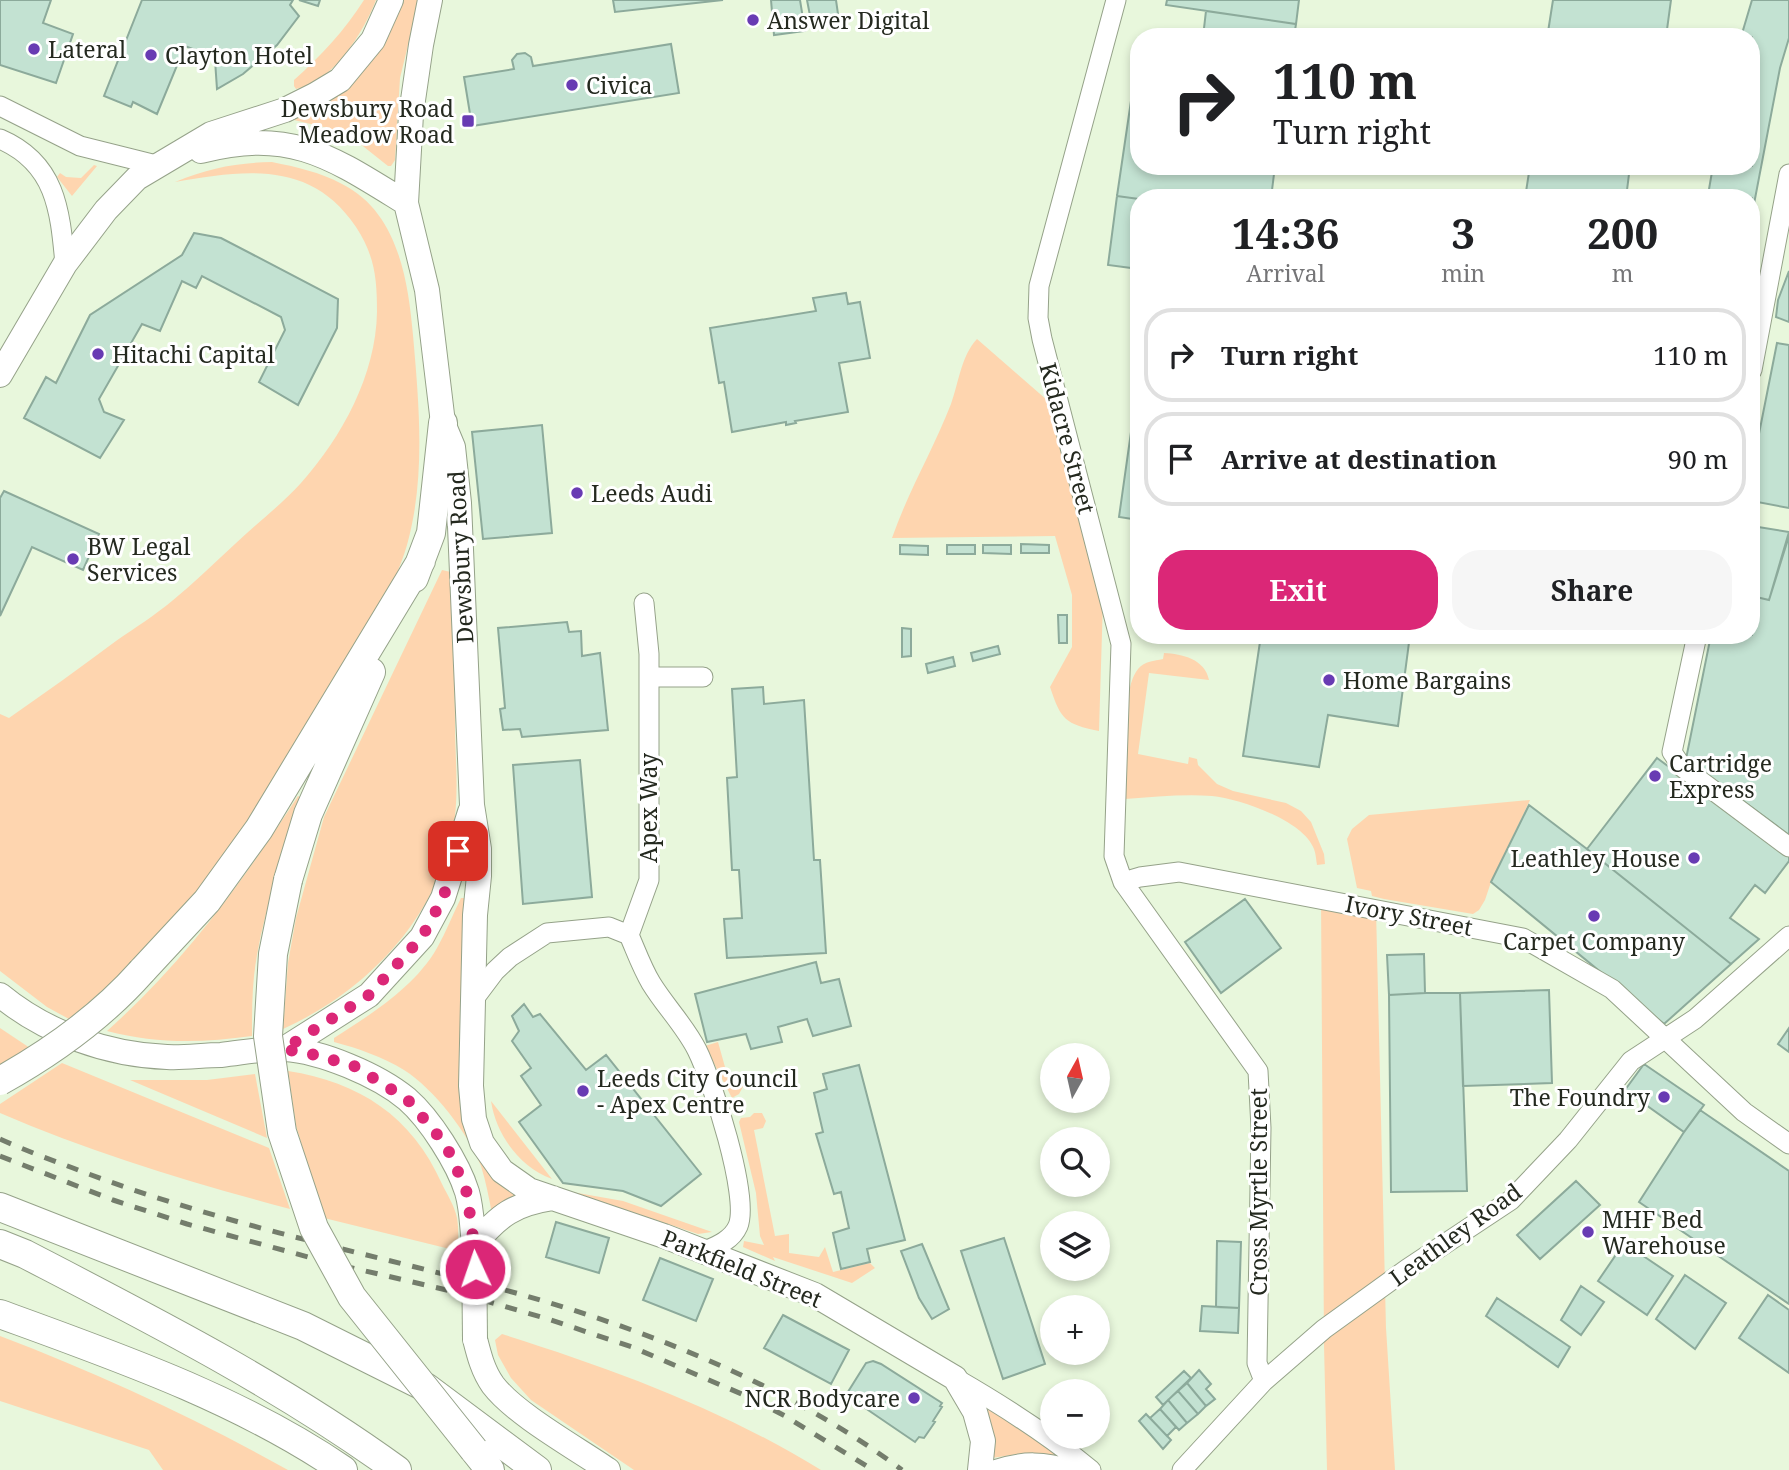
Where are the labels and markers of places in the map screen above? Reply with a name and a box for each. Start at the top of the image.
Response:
place label: Answer Digital [767,4,929,36]
marker: Answer Digital [745,12,761,28]
place label: Lateral [48,33,126,65]
place label: Clayton Hotel [165,39,313,71]
marker: Lateral [26,41,42,57]
marker: Clayton Hotel [143,47,159,63]
place label: Civica [586,69,652,101]
marker: Civica [564,77,580,93]
place label: Dewsbury Road Meadow Road [281,92,454,150]
marker: Dewsbury Road Meadow Road [460,113,476,129]
place label: Hitachi Capital [112,338,275,370]
marker: Hitachi Capital [90,346,106,362]
place label: Leeds Audi [591,477,713,509]
marker: Leeds Audi [569,485,585,501]
place label: BW Legal Services [87,530,191,588]
marker: BW Legal Services [65,551,81,567]
place label: Home Bargains [1343,664,1511,696]
marker: Home Bargains [1321,672,1337,688]
place label: Cartridge Express [1669,747,1772,805]
marker: Cartridge Express [1647,768,1663,784]
pin [428,821,488,881]
place label: Leathley House [1511,842,1680,874]
marker: Leathley House [1686,850,1702,866]
marker: Carpet Company [1586,908,1602,924]
place label: Carpet Company [1503,925,1685,957]
place label: Leeds City Council - Apex Centre [597,1062,798,1120]
place label: The Foundry [1510,1081,1650,1113]
marker: Leeds City Council - Apex Centre [575,1083,591,1099]
marker: The Foundry [1656,1089,1672,1105]
place label: MHF Bed Warehouse [1602,1203,1726,1261]
marker: MHF Bed Warehouse [1580,1224,1596,1240]
place label: NCR Bodycare [744,1382,900,1414]
marker: NCR Bodycare [906,1390,922,1406]

